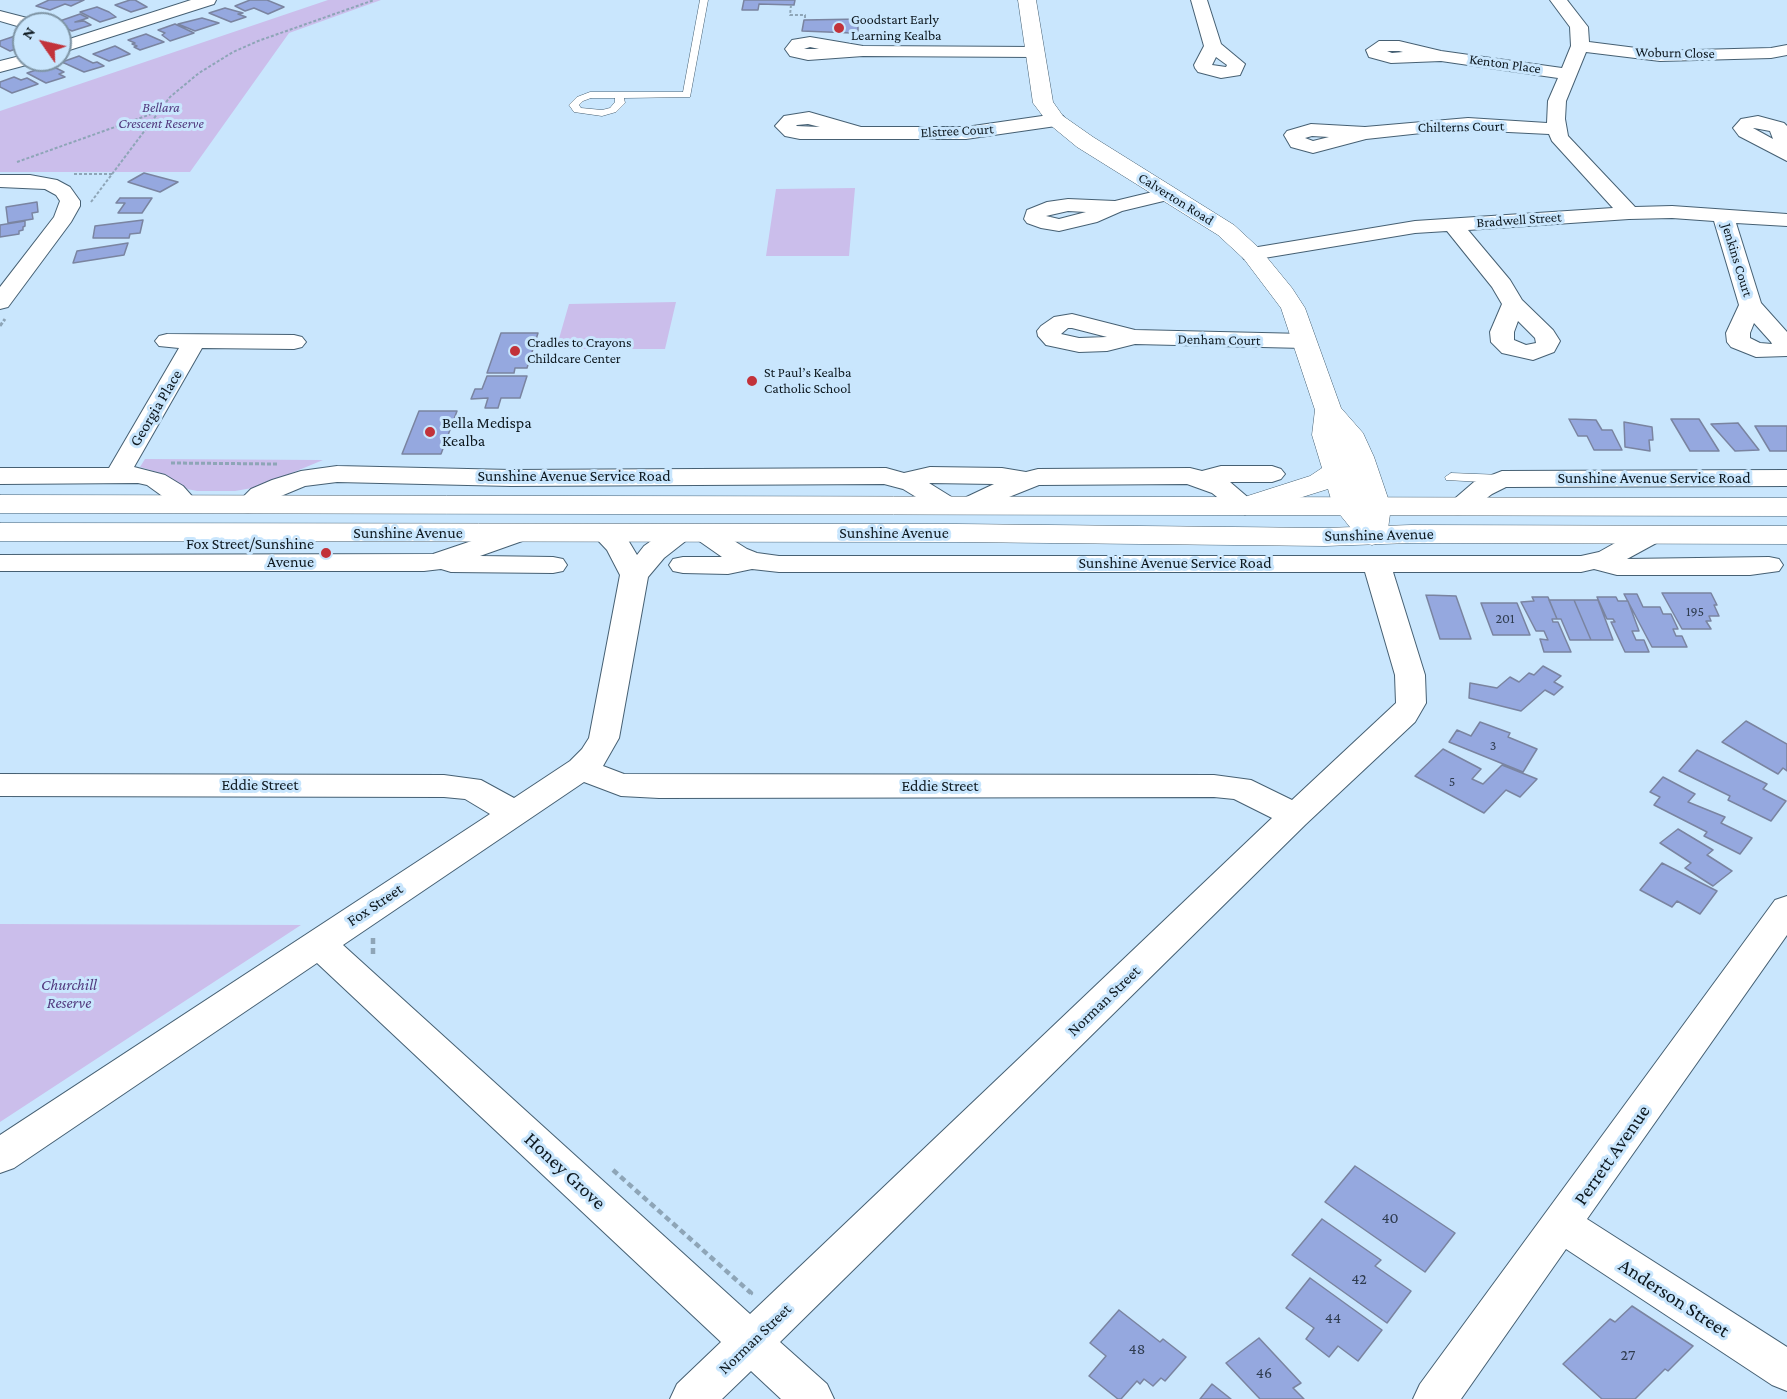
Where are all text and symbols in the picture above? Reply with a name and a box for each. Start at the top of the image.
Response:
north arrow [12,12,72,72]
place label: Goodstart Early Learning Kealba [851,12,942,44]
marker: Goodstart Early Learning Kealba [832,21,846,35]
text: N [18,23,38,42]
street label: Woburn Close [1635,44,1715,62]
street label: Kenton Place [1468,51,1542,77]
park label: Bellara Crescent Reserve [118,100,204,132]
street label: Chilterns Court [1418,118,1504,136]
street label: Elstree Court [920,121,994,141]
street label: Calverton Road [1135,169,1217,229]
street label: Bradwell Street [1476,209,1562,231]
street label: Jenkins Court [1718,221,1756,299]
street label: Denham Court [1177,331,1261,349]
place label: Cradles to Crayons Childcare Center [527,335,632,368]
marker: Cradles to Crayons Childcare Center [508,344,522,358]
place label: St Paul’s Kealba Catholic School [764,365,851,398]
street label: Georgia Place [126,366,186,450]
marker: St Paul’s Kealba Catholic School [745,374,759,388]
place label: Bella Medispa Kealba [442,413,532,451]
marker: Bella Medispa Kealba [423,425,437,439]
street label: Sunshine Avenue Service Road [477,466,671,486]
street label: Sunshine Avenue Service Road [1557,468,1751,488]
street label: Sunshine Avenue [353,523,463,543]
street label: Sunshine Avenue [839,523,949,543]
street label: Sunshine Avenue [1324,524,1434,546]
place label: Fox Street/Sunshine Avenue [186,534,314,572]
marker: Fox Street/Sunshine Avenue [319,546,333,560]
street label: Sunshine Avenue Service Road [1078,553,1272,573]
house number: 195 [1686,604,1704,620]
house number: 201 [1495,611,1515,627]
house number: 3 [1490,738,1496,754]
house number: 5 [1449,774,1455,790]
street label: Eddie Street [221,775,299,795]
street label: Eddie Street [901,776,979,796]
street label: Fox Street [343,879,407,931]
street label: Norman Street [1064,962,1144,1040]
park label: Churchill Reserve [41,975,97,1013]
street label: Perrett Avenue [1569,1100,1655,1210]
street label: Honey Grove [519,1127,611,1215]
house number: 40 [1381,1208,1399,1228]
street label: Anderson Street [1614,1253,1734,1343]
house number: 42 [1351,1269,1367,1289]
street label: Norman Street [715,1300,795,1378]
house number: 44 [1325,1308,1341,1328]
house number: 48 [1129,1339,1145,1359]
house number: 27 [1621,1345,1635,1365]
house number: 46 [1256,1363,1272,1383]

